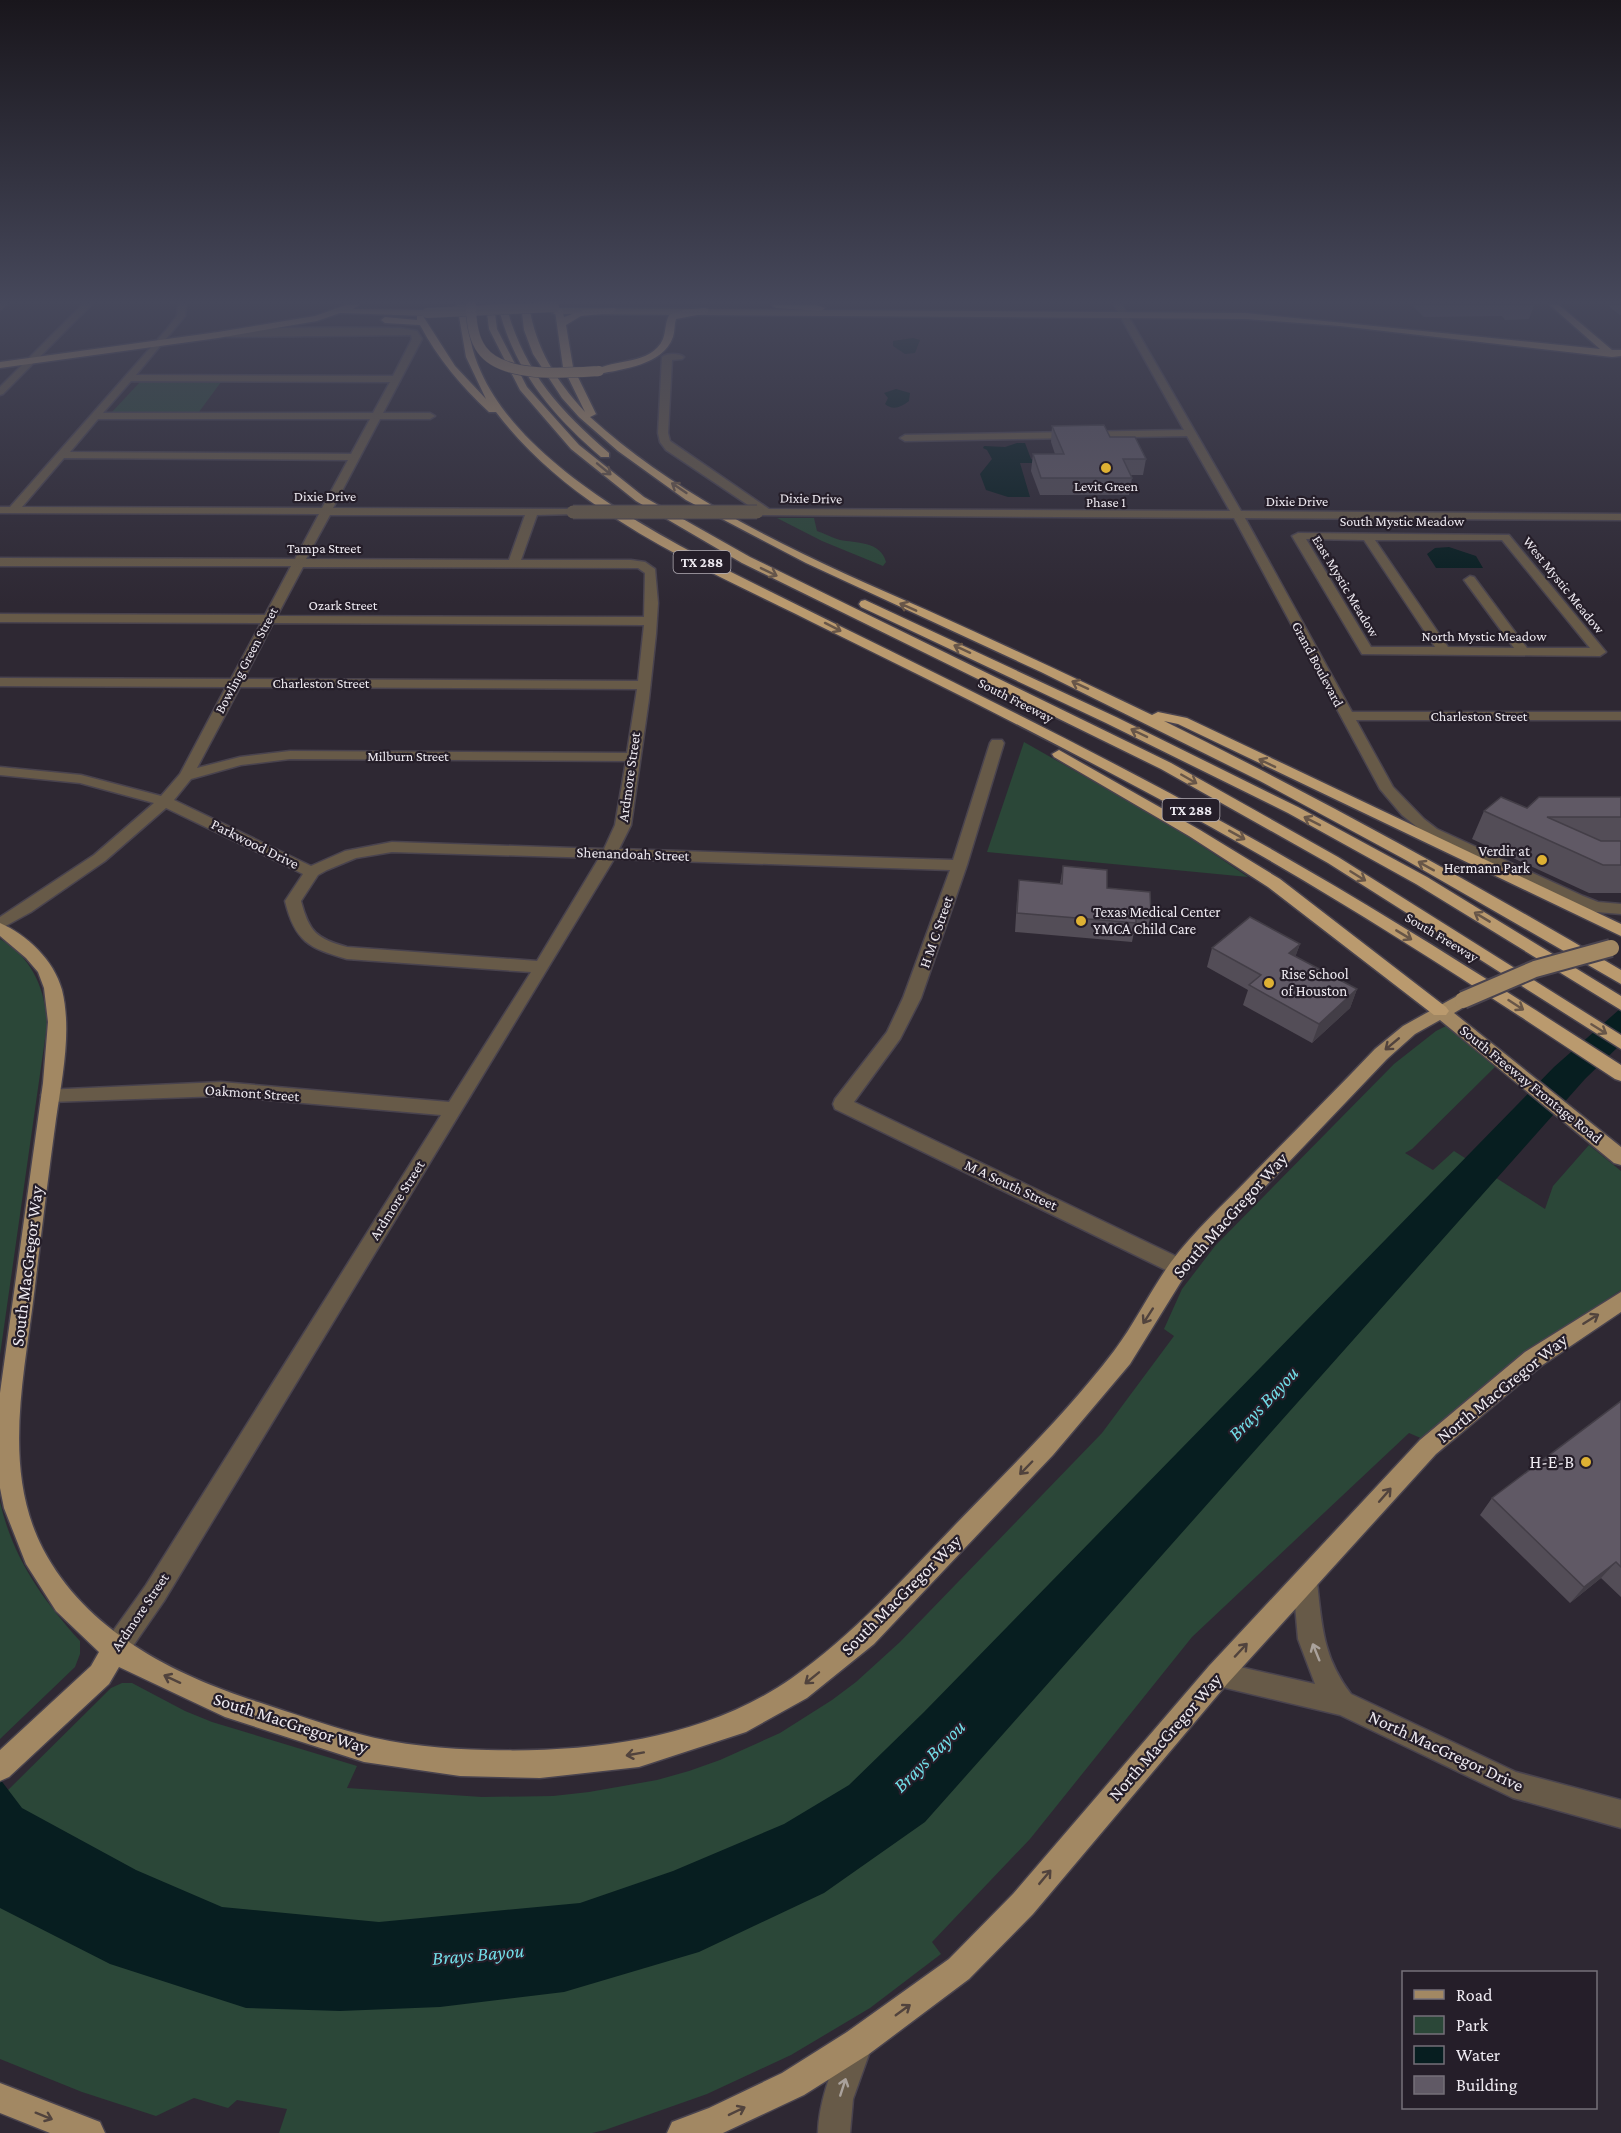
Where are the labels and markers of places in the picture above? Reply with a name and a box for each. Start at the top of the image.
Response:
marker: Levit Green Phase 1 [1099,461,1113,475]
place label: Levit Green Phase 1 [1074,478,1138,510]
place label: Verdir at Hermann Park [1444,843,1531,876]
marker: Verdir at Hermann Park [1535,853,1549,867]
place label: Texas Medical Center YMCA Child Care [1093,904,1221,937]
marker: Texas Medical Center YMCA Child Care [1074,914,1088,928]
place label: Rise School of Houston [1281,966,1349,999]
marker: Rise School of Houston [1262,976,1276,990]
place label: H-E-B [1529,1452,1574,1472]
marker: H-E-B [1579,1455,1593,1469]

